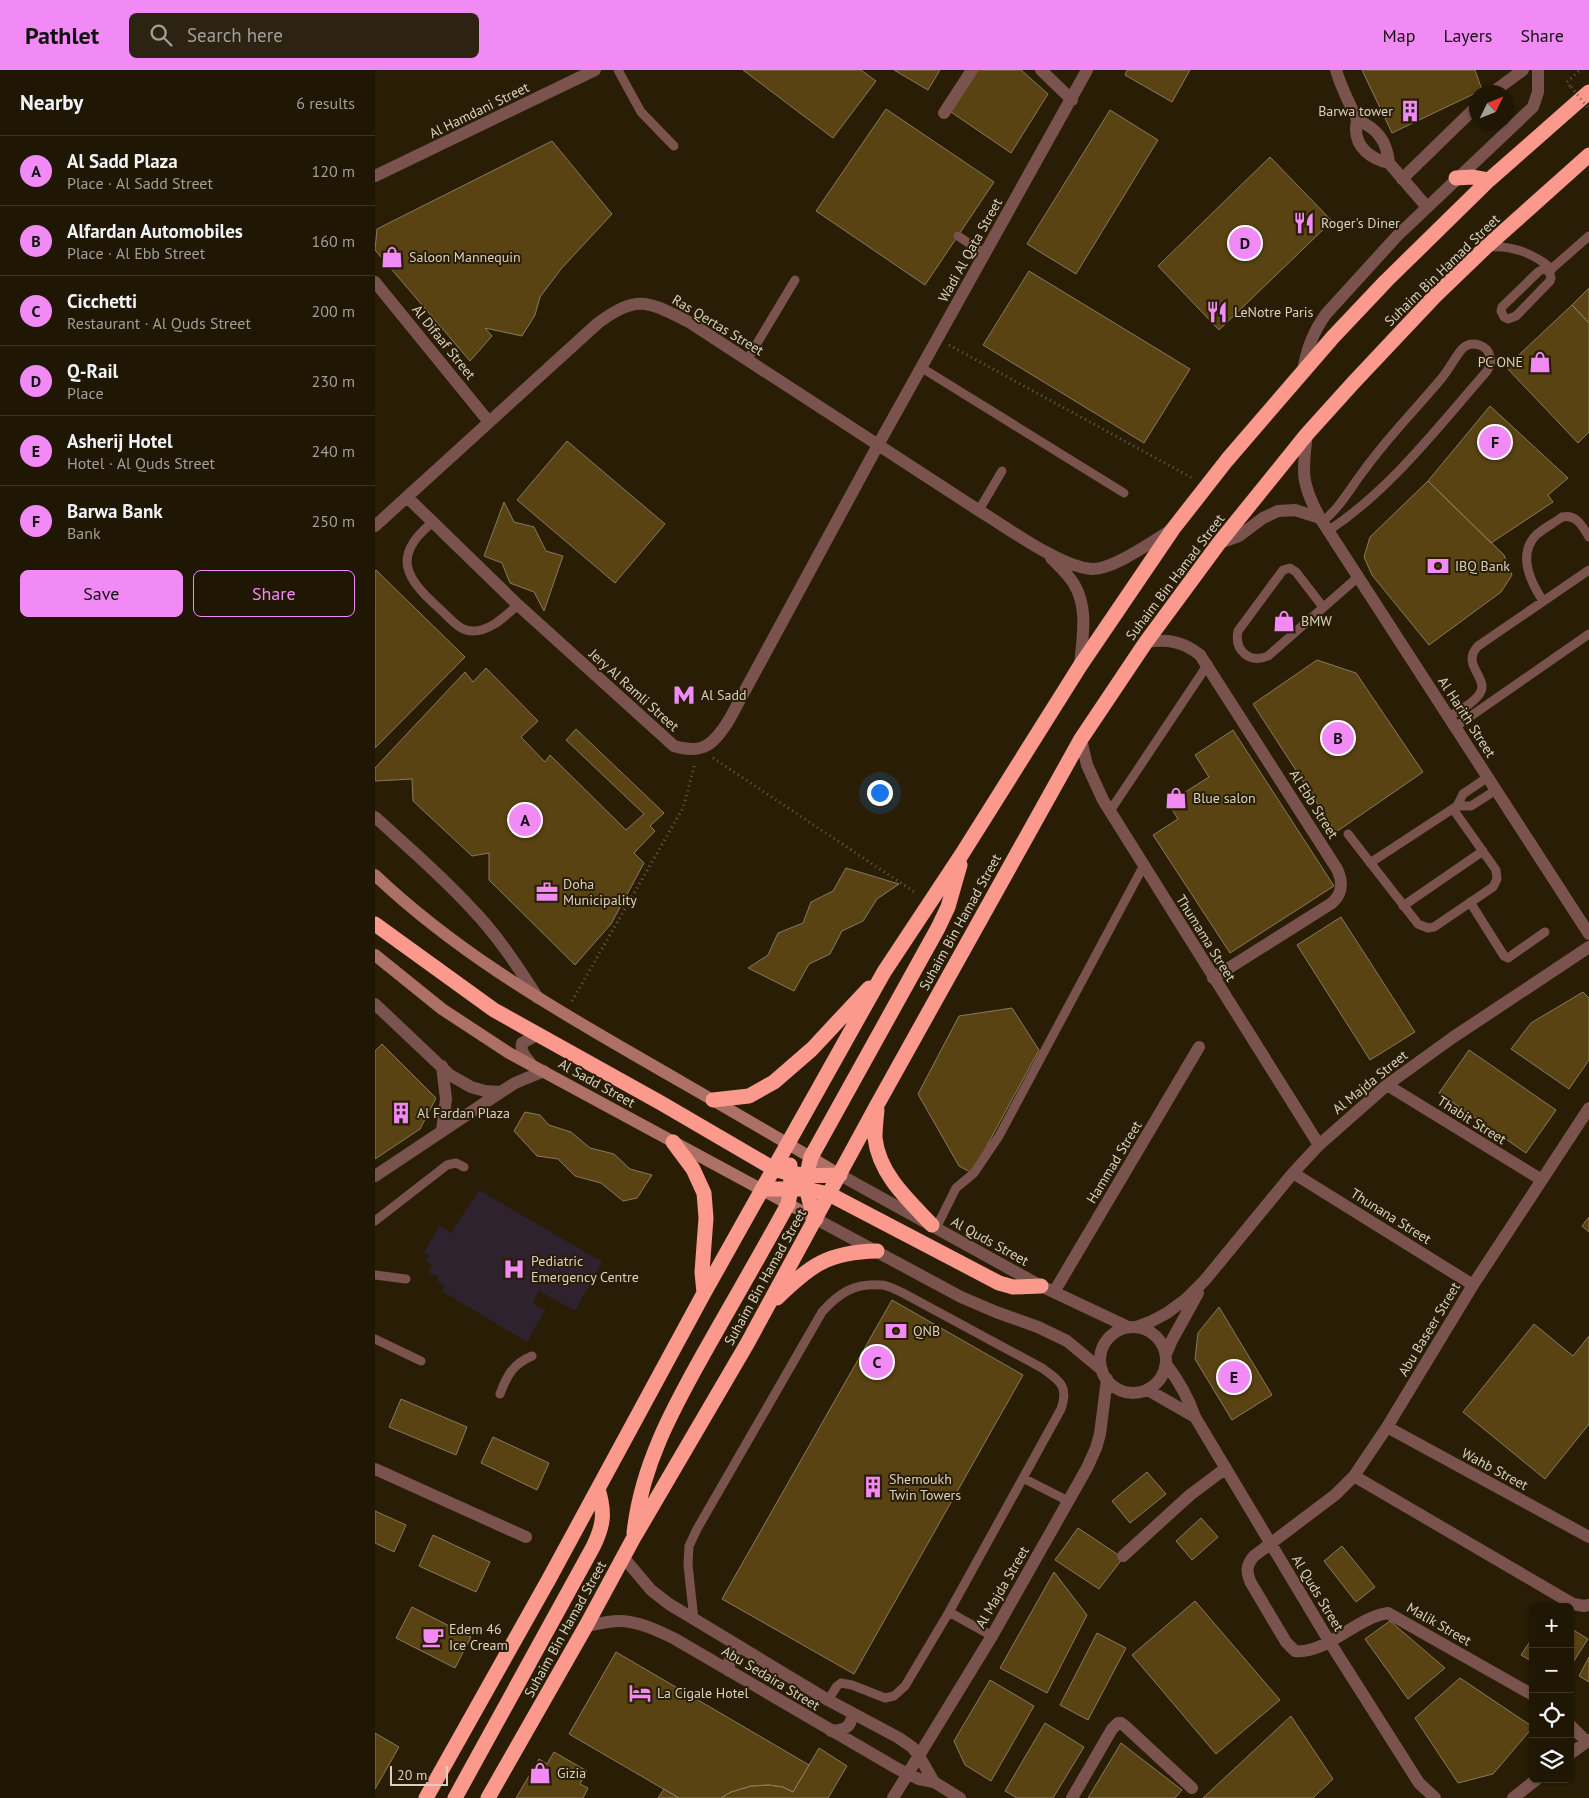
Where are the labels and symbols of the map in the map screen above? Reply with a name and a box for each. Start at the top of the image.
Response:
street label: Al Hamdani Street [426,78,532,142]
north arrow [1469,85,1514,130]
building icon: Barwa tower [1397,98,1423,124]
place label: Barwa tower [1318,102,1393,120]
street label: Wadi Al Qata Street [934,195,1006,305]
restaurant icon: Roger's Diner [1291,210,1317,236]
street label: Suhaim Bin Hamad Street [1381,210,1504,330]
place label: Roger's Diner [1321,214,1400,232]
pin: D [1229,224,1261,262]
shop icon: Saloon Mannequin [379,244,405,270]
place label: Saloon Mannequin [409,248,521,266]
street label: Ras Qertas Street [669,291,767,360]
restaurant icon: LeNotre Paris [1204,299,1230,325]
street label: Al Difaaf Street [408,301,480,383]
place label: LeNotre Paris [1234,303,1314,321]
shop icon: PC ONE [1527,349,1553,375]
place label: PC ONE [1478,353,1523,371]
pin: F [1479,423,1511,461]
street label: Suhaim Bin Hamad Street [1122,510,1229,644]
bank icon: IBQ Bank [1425,553,1451,579]
place label: IBQ Bank [1455,557,1510,575]
shop icon: BMW [1271,608,1297,634]
place label: BMW [1301,612,1332,630]
street label: Jery Al Ramli Street [584,644,683,735]
street label: Al Harith Street [1434,673,1500,761]
metro station icon: Al Sadd [671,682,697,708]
place label: Al Sadd [701,686,746,704]
pin: B [1322,719,1354,757]
street label: Al Ebb Street [1286,766,1342,842]
your location [867,780,893,806]
shop icon: Blue salon [1163,785,1189,811]
place label: Blue salon [1193,789,1256,807]
pin: A [509,801,541,839]
street label: Suhaim Bin Hamad Street [915,850,1005,993]
place label: Doha Municipality [563,875,637,909]
office icon: Doha Municipality [534,879,560,905]
street label: Thumama Street [1172,891,1240,985]
street label: Al Majda Street [1329,1046,1412,1118]
street label: Al Sadd Street [555,1055,639,1112]
street label: Thabit Street [1434,1092,1510,1148]
building icon: Al Fardan Plaza [388,1100,414,1126]
place label: Al Fardan Plaza [417,1104,510,1122]
street label: Hammad Street [1082,1117,1146,1207]
street label: Thunana Street [1347,1184,1435,1248]
street label: Suhaim Bin Hamad Street [720,1205,810,1348]
street label: Al Quds Street [948,1212,1032,1270]
place label: Pediatric Emergency Centre [531,1252,639,1286]
hospital icon: Pediatric Emergency Centre [501,1256,527,1282]
street label: Abu Baseer Street [1394,1279,1464,1379]
bank icon: QNB [883,1318,909,1344]
place label: QNB [913,1322,940,1340]
pin: C [861,1343,893,1381]
pin: E [1218,1358,1250,1396]
street label: Wahb Street [1459,1444,1532,1494]
place label: Shemoukh Twin Towers [889,1470,961,1504]
building icon: Shemoukh Twin Towers [860,1474,886,1500]
street label: Al Majda Street [971,1543,1033,1631]
street label: Al Quds Street [1288,1551,1348,1635]
street label: Suhaim Bin Hamad Street [520,1557,610,1700]
street label: Malik Street [1403,1598,1475,1650]
place label: Edem 46 Ice Cream [449,1620,508,1654]
cafe icon: Edem 46 Ice Cream [420,1624,446,1650]
street label: Abu Sedaira Street [719,1642,823,1714]
hotel icon: La Cigale Hotel [627,1680,653,1706]
place label: La Cigale Hotel [657,1684,749,1702]
shop icon: Gizia [527,1760,553,1786]
scale bar [390,1763,447,1786]
place label: Gizia [557,1764,586,1782]

